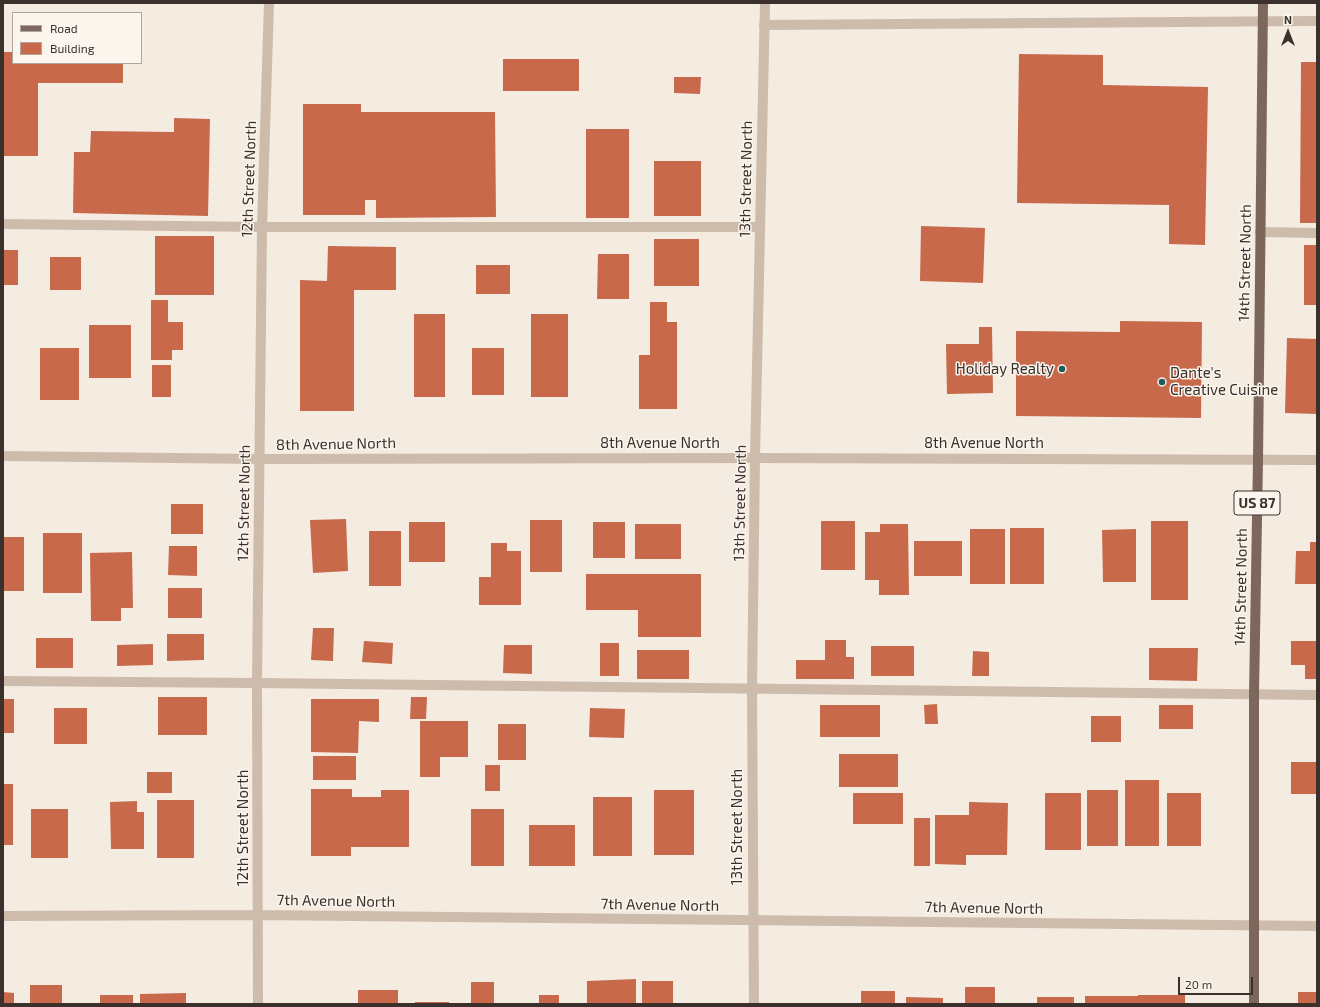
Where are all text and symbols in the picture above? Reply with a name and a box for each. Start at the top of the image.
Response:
legend [12,12,142,64]
north arrow [1268,12,1308,52]
text: N [1284,13,1292,26]
text: Road [50,21,78,35]
text: Building [50,41,94,55]
street label: 12th Street North [238,120,260,238]
street label: 13th Street North [736,121,756,237]
street label: 14th Street North [1235,204,1255,322]
place label: Holiday Realty [956,360,1054,378]
marker: Holiday Realty [1057,364,1067,374]
place label: Dante's Creative Cuisine [1170,364,1278,399]
marker: Dante's Creative Cuisine [1157,377,1167,387]
street label: 8th Avenue North [276,434,396,454]
street label: 8th Avenue North [600,434,720,452]
street label: 8th Avenue North [924,434,1044,452]
street label: 12th Street North [234,444,254,562]
street label: 13th Street North [730,445,750,561]
road number: US 87 [1234,491,1280,515]
street label: 14th Street North [1231,528,1251,646]
street label: 13th Street North [728,769,746,885]
street label: 12th Street North [234,770,252,886]
street label: 7th Avenue North [277,891,395,911]
street label: 7th Avenue North [601,895,719,915]
street label: 7th Avenue North [925,898,1043,918]
scale bar [1180,969,1255,995]
text: 20 m [1185,977,1212,991]

